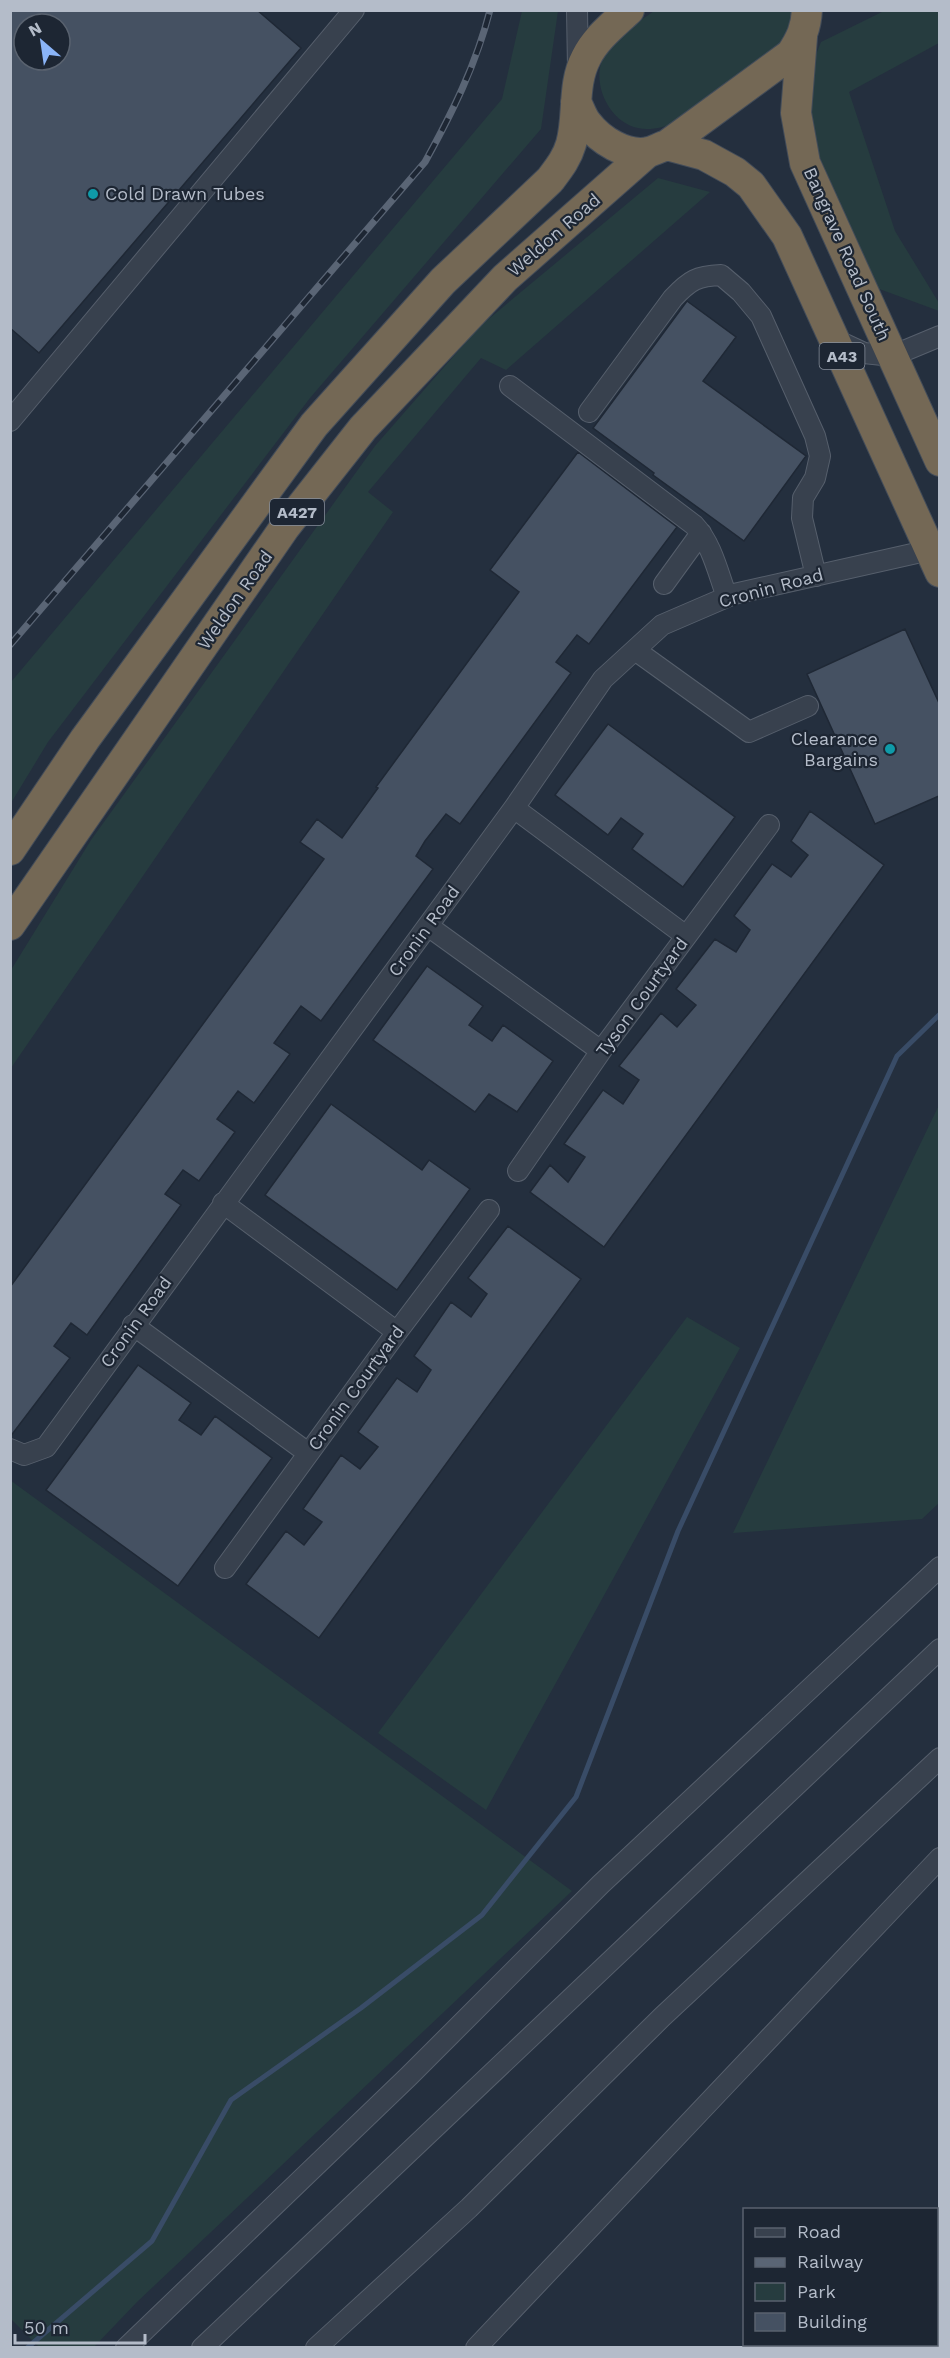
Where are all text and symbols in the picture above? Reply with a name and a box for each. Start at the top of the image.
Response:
north arrow [12,12,72,72]
text: N [25,18,45,41]
street label: Bangrave Road South [800,164,895,344]
place label: Cold Drawn Tubes [105,183,265,204]
marker: Cold Drawn Tubes [86,187,100,201]
street label: Weldon Road [503,189,604,281]
road number: A43 [820,343,864,369]
road number: A427 [270,499,324,525]
street label: Weldon Road [193,546,276,653]
street label: Cronin Road [716,563,825,612]
place label: Clearance Bargains [791,728,878,770]
marker: Clearance Bargains [883,742,897,756]
street label: Cronin Road [384,881,464,980]
street label: Tyson Courtyard [591,933,692,1060]
street label: Cronin Road [96,1272,176,1371]
street label: Cronin Courtyard [303,1321,408,1454]
legend [743,2208,938,2346]
text: Road [797,2221,841,2242]
text: Railway [797,2251,864,2272]
text: Park [797,2281,836,2302]
scale bar [15,2307,146,2345]
text: Building [797,2311,867,2332]
text: 50 m [24,2317,69,2338]

